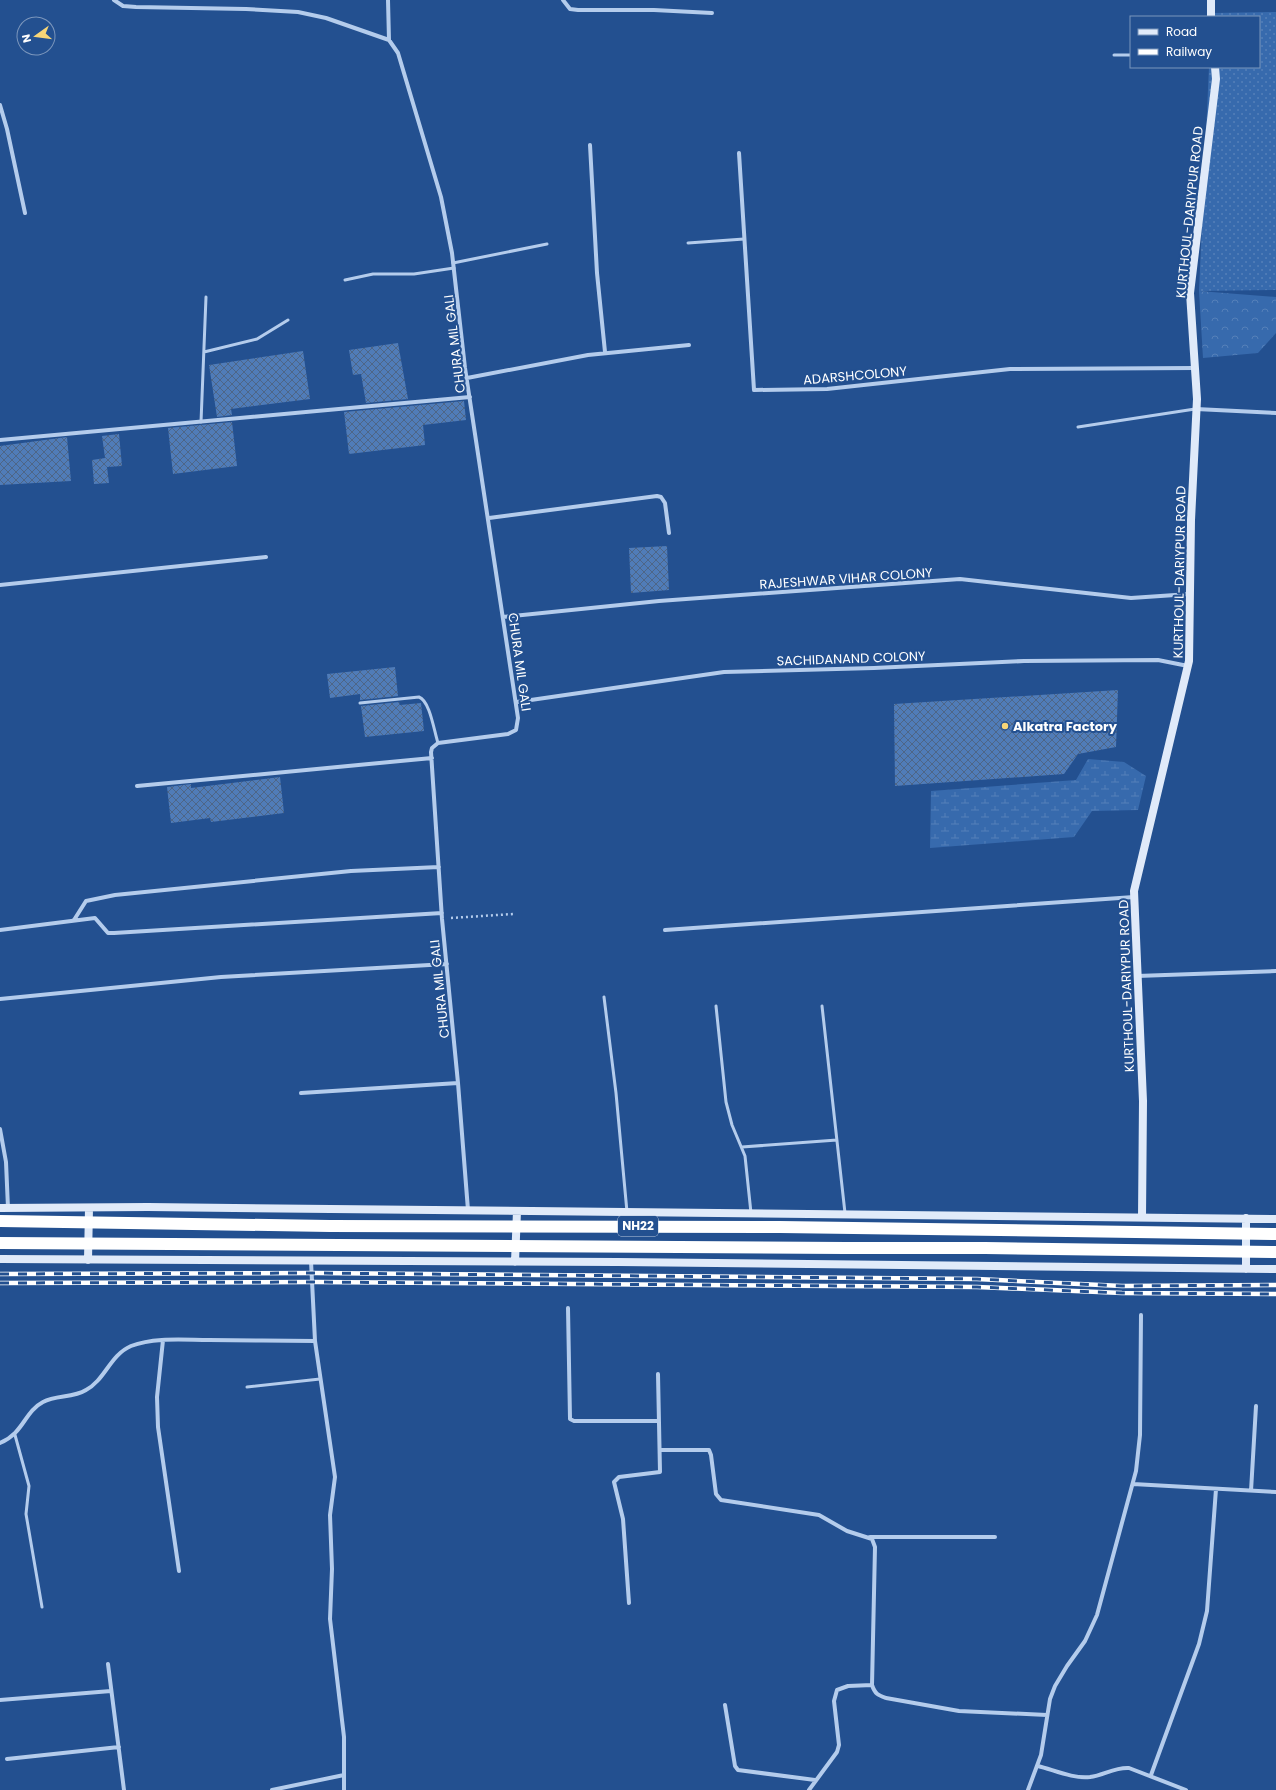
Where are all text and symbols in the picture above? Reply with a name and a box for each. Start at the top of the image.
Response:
north arrow [16,16,56,56]
legend [1130,16,1260,68]
text: Road [1166,23,1197,40]
text: N [18,32,35,44]
text: Railway [1166,43,1212,60]
street label: KURTHOUL-DARIYPUR ROAD [1171,125,1208,299]
street label: CHURA MIL GALI [439,294,470,394]
street label: ADARSHCOLONY [802,361,908,389]
street label: KURTHOUL-DARIYPUR ROAD [1168,486,1191,658]
street label: RAJESHWAR VIHAR COLONY [759,563,934,594]
street label: CHURA MIL GALI [503,612,536,712]
street label: SACHIDANAND COLONY [776,646,926,671]
place label: Alkatra Factory [1013,717,1118,736]
marker: Alkatra Factory [1000,721,1010,731]
street label: KURTHOUL-DARIYPUR ROAD [1114,899,1139,1073]
street label: CHURA MIL GALI [425,939,454,1039]
road number: NH22 [618,1216,658,1236]

